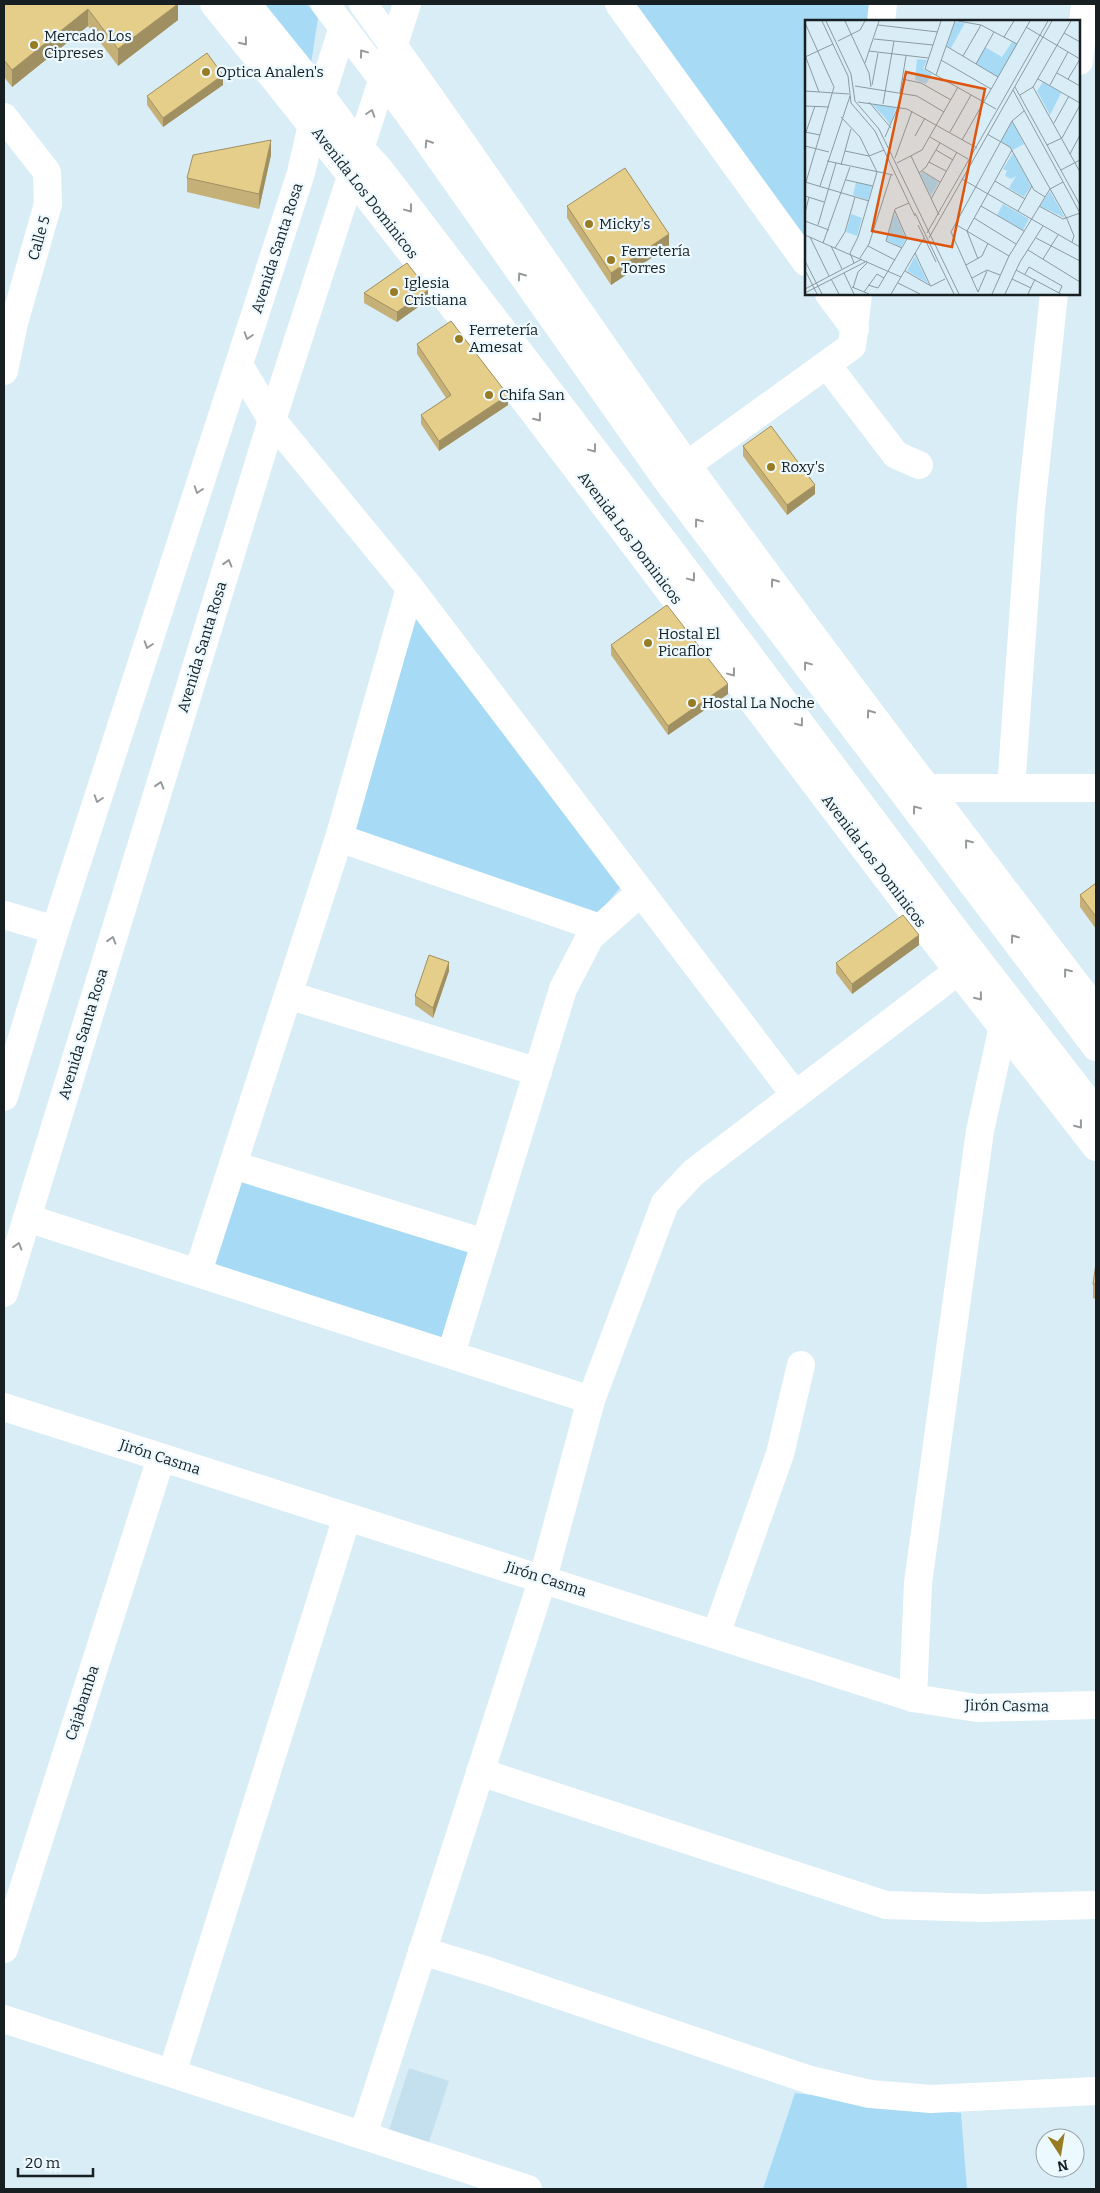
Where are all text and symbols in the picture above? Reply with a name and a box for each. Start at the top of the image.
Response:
inset map [805,20,1080,295]
place label: Mercado Los Cipreses [44,27,132,62]
one-way arrow [239,36,248,45]
marker: Mercado Los Cipreses [28,39,40,51]
one-way arrow [360,49,369,59]
place label: Optica Analen's [216,63,324,81]
marker: Optica Analen's [200,66,212,78]
one-way arrow [365,110,375,118]
street label: Avenida Los Dominicos [308,124,422,262]
one-way arrow [425,139,434,148]
street label: Avenida Santa Rosa [247,181,307,315]
one-way arrow [404,203,412,212]
street label: Calle 5 [24,214,54,262]
place label: Micky's [599,215,651,233]
marker: Micky's [583,218,595,230]
place label: Ferretería Torres [621,242,690,277]
marker: Ferretería Torres [605,254,617,266]
one-way arrow [518,272,527,281]
place label: Iglesia Cristiana [404,274,467,309]
marker: Iglesia Cristiana [388,286,400,298]
place label: Ferretería Amesat [469,321,538,356]
one-way arrow [244,331,254,339]
marker: Ferretería Amesat [453,333,465,345]
place label: Chifa San [499,386,565,404]
marker: Chifa San [483,389,495,401]
one-way arrow [533,413,542,422]
one-way arrow [588,443,596,452]
place label: Roxy's [781,458,825,476]
marker: Roxy's [765,461,777,473]
street label: Avenida Los Dominicos [574,468,686,608]
one-way arrow [194,486,204,494]
one-way arrow [695,518,704,528]
one-way arrow [223,559,233,567]
one-way arrow [686,572,695,582]
street label: Avenida Santa Rosa [174,579,230,715]
one-way arrow [771,579,779,588]
place label: Hostal El Picaflor [658,625,720,660]
marker: Hostal El Picaflor [642,637,654,649]
one-way arrow [144,640,154,649]
one-way arrow [804,661,813,671]
one-way arrow [726,667,735,677]
place label: Hostal La Noche [702,694,815,712]
marker: Hostal La Noche [686,697,698,709]
one-way arrow [867,709,876,719]
one-way arrow [794,717,802,726]
one-way arrow [154,781,164,790]
street label: Avenida Los Dominicos [818,791,930,931]
one-way arrow [93,795,103,803]
one-way arrow [913,806,921,815]
one-way arrow [965,840,973,849]
one-way arrow [1011,934,1020,944]
one-way arrow [107,937,117,945]
street label: Avenida Santa Rosa [55,966,111,1102]
one-way arrow [1064,969,1072,978]
one-way arrow [974,991,982,1000]
one-way arrow [1074,1119,1082,1128]
one-way arrow [13,1243,23,1251]
street label: Jirón Casma [116,1435,203,1479]
street label: Jirón Casma [502,1557,589,1601]
street label: Cajabamba [61,1663,103,1743]
street label: Jirón Casma [964,1696,1049,1716]
north arrow [1035,2128,1085,2178]
scale bar [18,2146,92,2178]
text: 20 m [25,2154,61,2172]
text: N [1055,2156,1070,2175]

